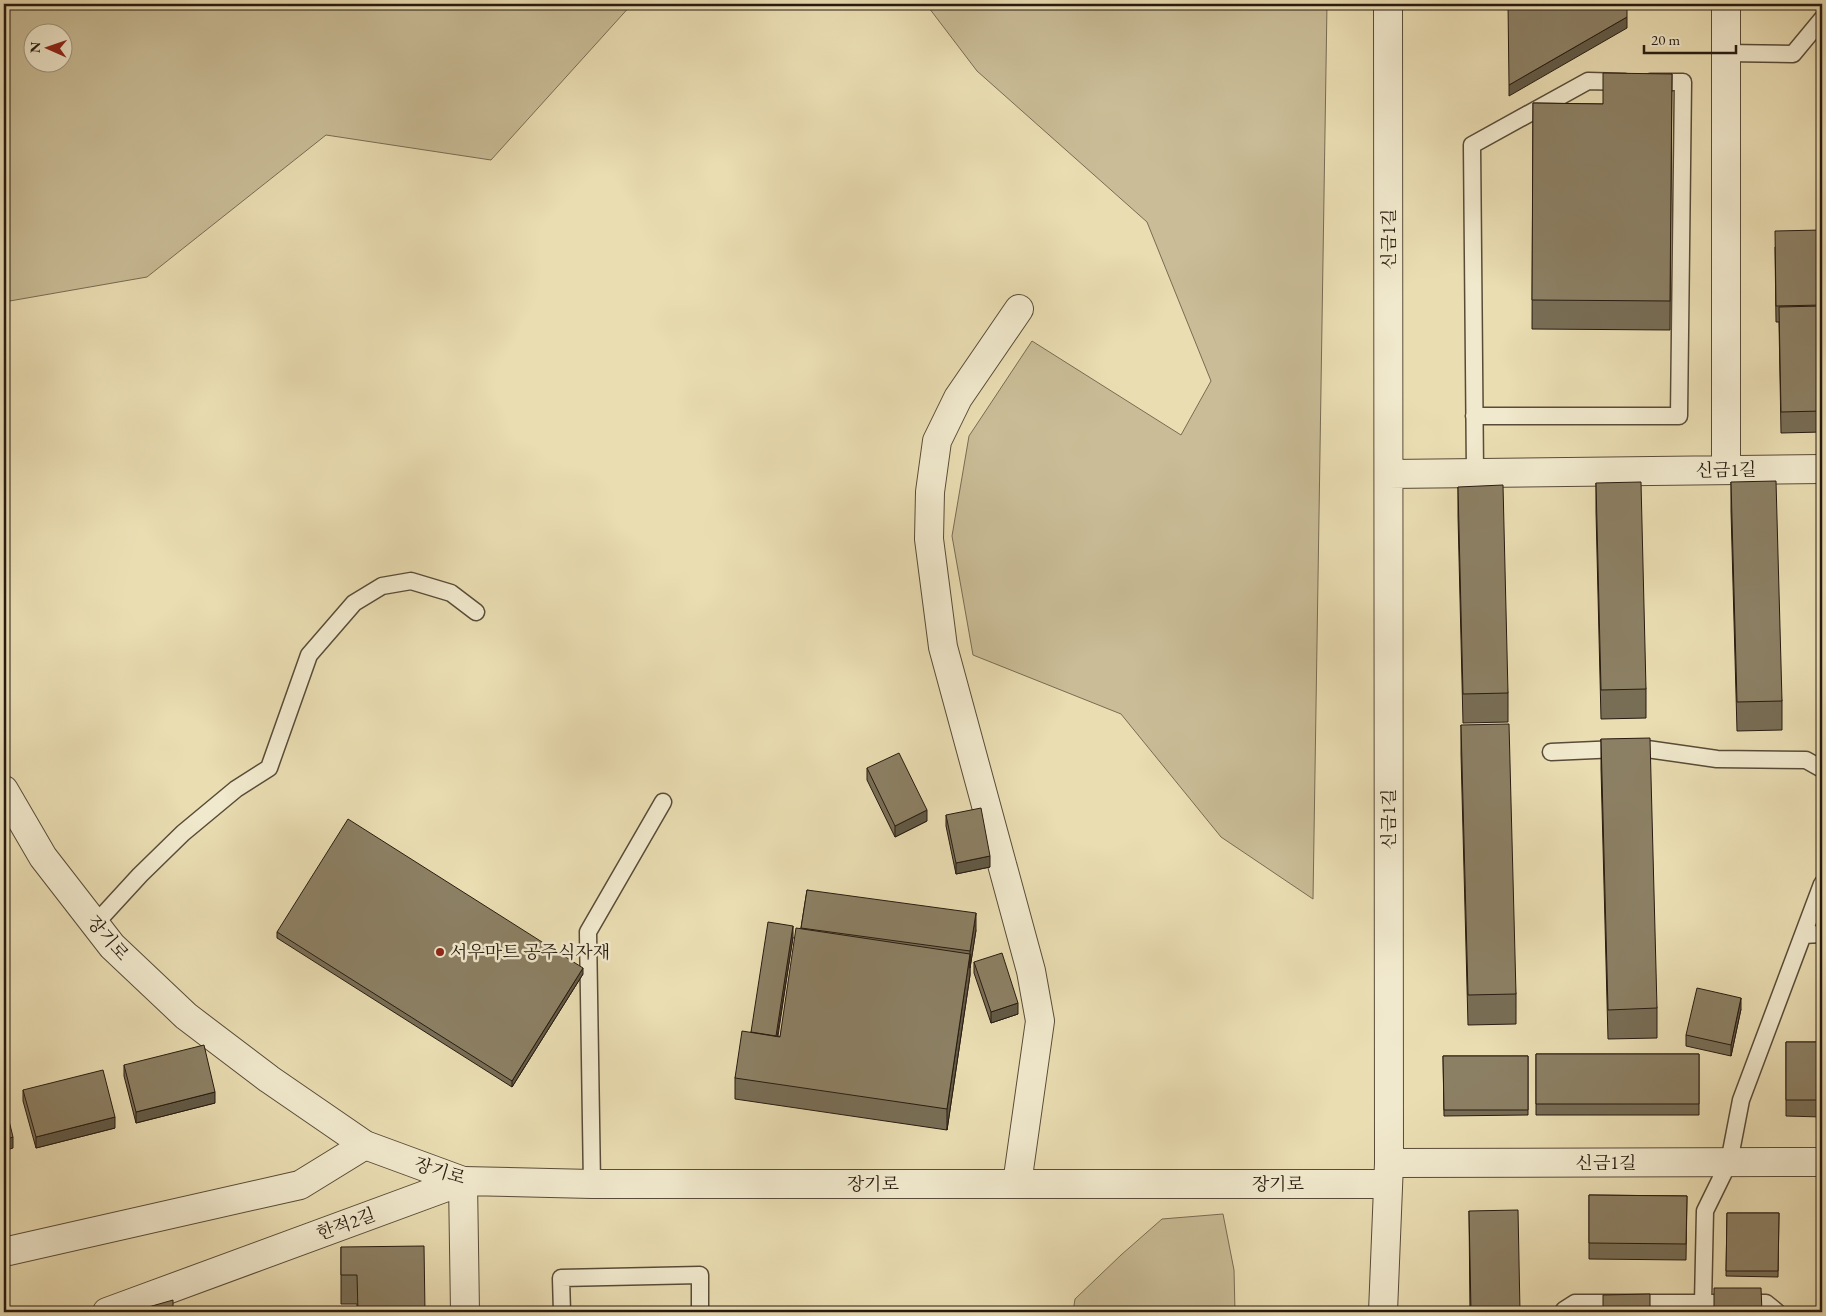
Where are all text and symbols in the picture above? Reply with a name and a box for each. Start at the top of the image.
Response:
north arrow [22,22,72,72]
scale bar [1644,22,1736,54]
text: 20 m [1651,30,1680,49]
text: N [26,41,44,54]
street label: 신금1길 [1377,209,1400,269]
street label: 신금1길 [1695,457,1757,482]
street label: 신금1길 [1377,789,1400,849]
street label: 장기로 [83,910,134,965]
place label: 서우마트 공주식자재 [450,940,610,963]
marker: 서우마트 공주식자재 [434,946,446,958]
street label: 신금1길 [1576,1151,1636,1174]
street label: 장기로 [412,1152,468,1189]
street label: 장기로 [847,1172,899,1195]
street label: 장기로 [1252,1172,1304,1195]
street label: 한적2길 [313,1202,378,1245]

